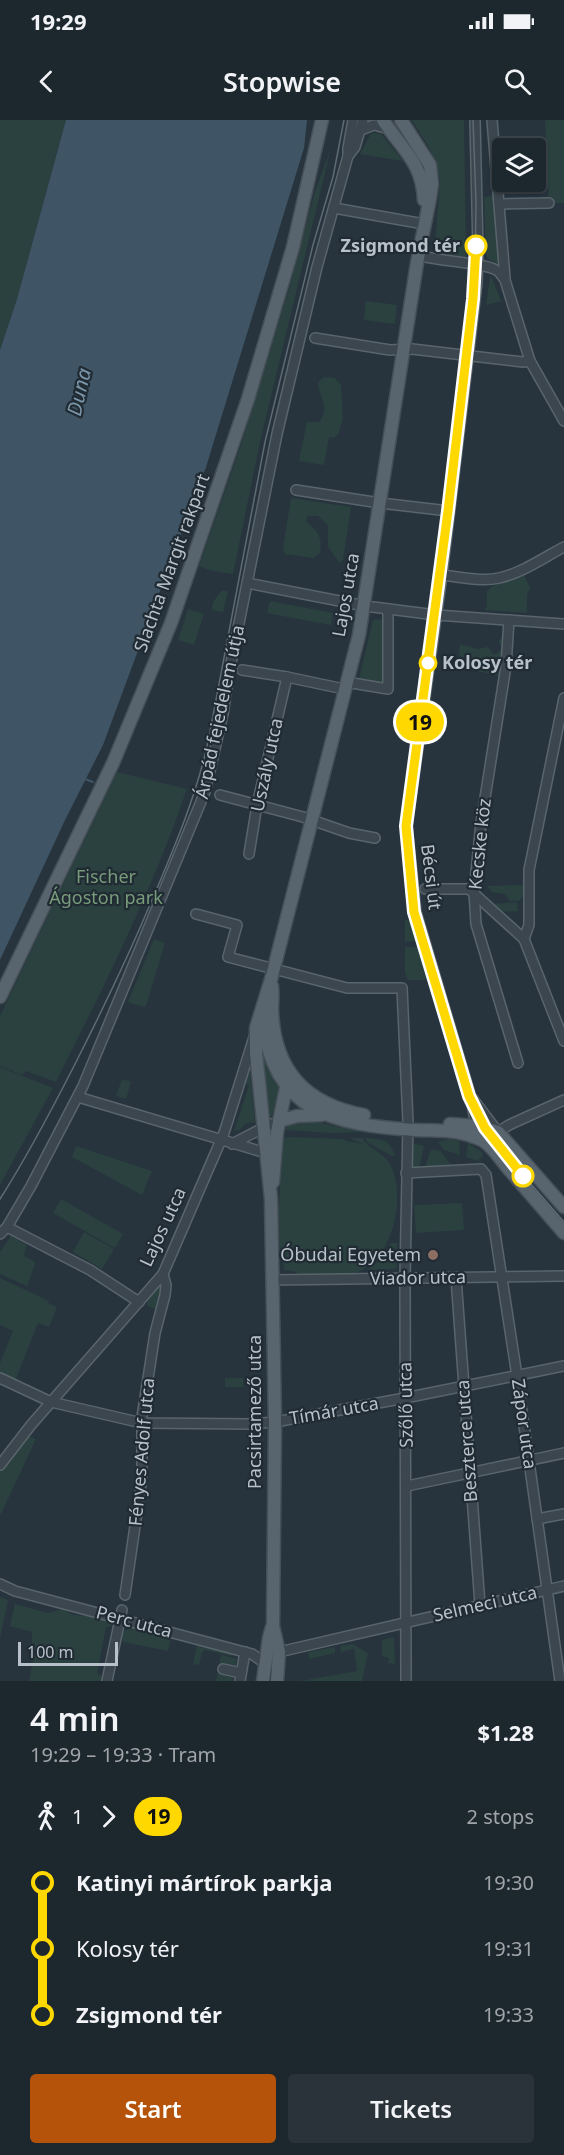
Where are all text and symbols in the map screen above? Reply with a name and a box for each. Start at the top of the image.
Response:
text: 19:29 [30,6,87,36]
text: Stopwise [223,63,341,100]
icon: back [30,65,63,98]
icon: search [501,65,534,98]
map controls [492,138,546,192]
button: layers [492,138,546,192]
place label: Zsigmond tér [341,233,460,257]
marker: Zsigmond tér [465,235,487,257]
water label: Duna [60,366,97,418]
street label: Slachta Margit rakpart [128,470,215,655]
street label: Lajos utca [326,551,364,639]
street label: Árpád fejedelem útja [189,623,249,801]
place label: Kolosy tér [442,650,532,674]
marker: Kolosy tér [419,654,437,672]
line badge: 19 [393,702,447,742]
text: 19 [408,708,432,736]
street label: Uszály utca [244,716,288,814]
street label: Kecske köz [462,797,496,891]
street label: Bécsi út [416,843,448,912]
park label: Fischer Ágoston park [49,864,163,909]
unlabelled marker [512,1165,534,1187]
street label: Lajos utca [133,1183,191,1270]
place label: Óbudai Egyetem [280,1242,421,1266]
marker: Óbudai Egyetem [426,1248,440,1262]
street label: Viador utca [370,1264,466,1290]
street label: Pacsirtamező utca [242,1335,266,1489]
street label: Szőlő utca [392,1362,418,1448]
street label: Fényes Adolf utca [123,1377,159,1527]
street label: Zápor utca [507,1377,543,1471]
street label: Beszterce utca [450,1379,482,1503]
street label: Tímár utca [287,1390,380,1430]
street label: Selmeci utca [430,1579,539,1627]
street label: Perc utca [94,1599,175,1643]
scale bar [18,1639,118,1666]
text: 100 m [27,1641,74,1663]
text: 4 min [30,1696,120,1741]
text: $1.28 [477,1717,534,1747]
text: 19:29 – 19:33 · Tram [30,1741,216,1768]
icon: walk [30,1800,63,1833]
icon: forward [92,1800,125,1833]
text: 19 [146,1802,170,1830]
text: 1 [72,1803,83,1830]
text: 2 stops [467,1803,534,1830]
text: Katinyi mártírok parkja [76,1867,332,1897]
text: 19:30 [483,1869,534,1896]
text: Kolosy tér [76,1933,179,1963]
text: 19:31 [483,1935,534,1962]
text: Zsigmond tér [76,1999,222,2029]
text: 19:33 [483,2001,534,2028]
button: Start [30,2074,276,2143]
button: Tickets [288,2074,534,2143]

